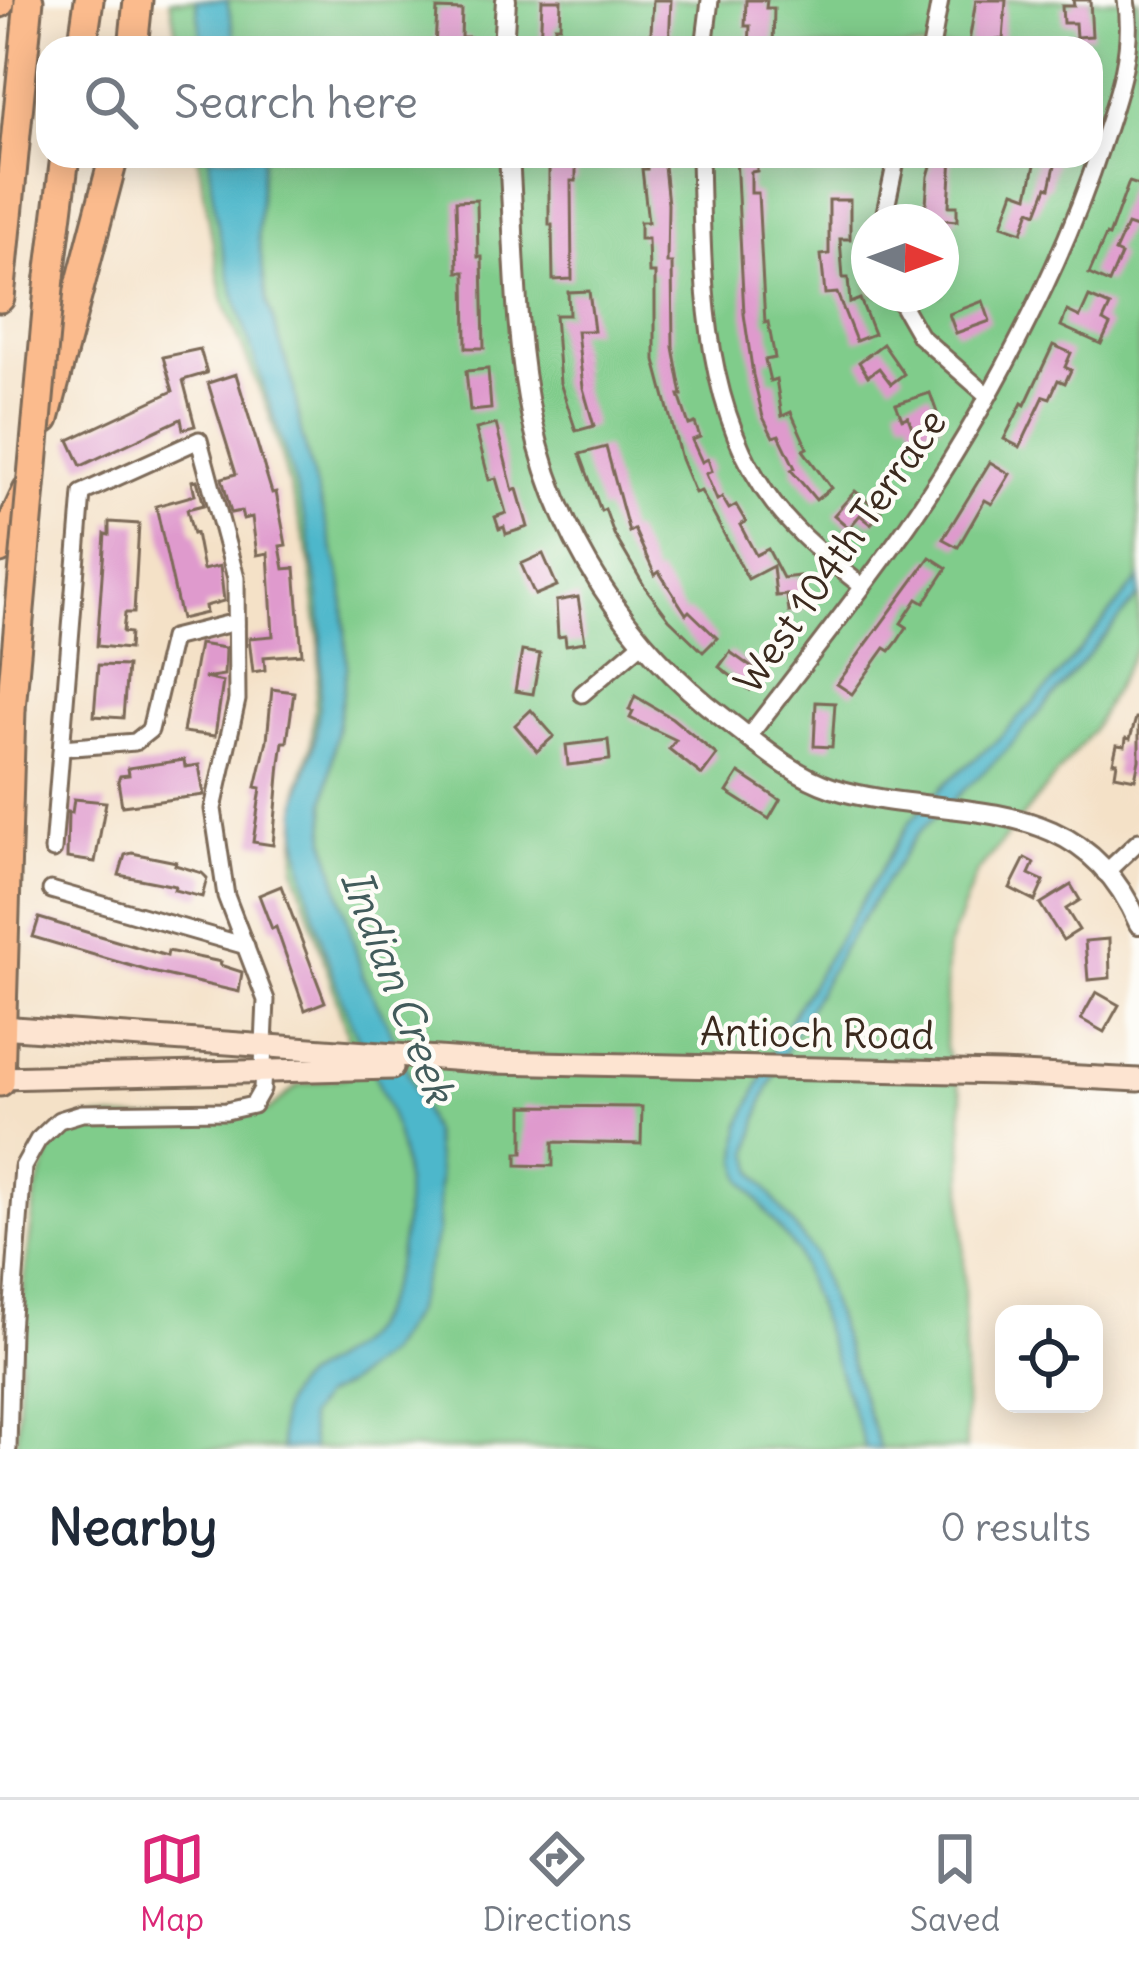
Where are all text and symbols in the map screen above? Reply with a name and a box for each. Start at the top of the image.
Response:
search box [36,36,1103,168]
icon: search [78,69,144,135]
text: Search here [174,74,418,130]
north arrow [851,204,959,312]
street label: West 104th Terrace [724,400,957,703]
water label: Indian Creek [330,862,467,1112]
street label: Antioch Road [700,1007,934,1060]
map controls [995,1305,1103,1413]
button: locate [995,1305,1103,1413]
text: Nearby [48,1495,217,1559]
text: 0 results [940,1503,1091,1552]
tab: Map [139,1826,205,1940]
tab: Directions [483,1826,632,1940]
tab: Saved [910,1826,1000,1940]

